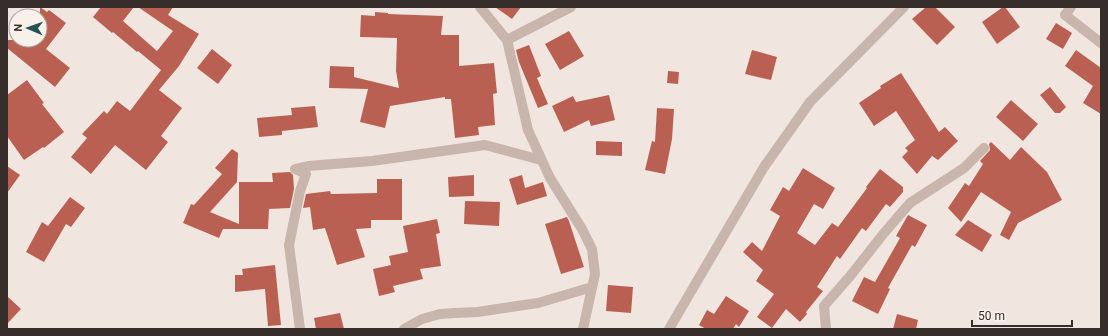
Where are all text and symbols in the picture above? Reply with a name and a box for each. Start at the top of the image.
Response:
north arrow [8,8,48,48]
text: N [12,23,25,32]
scale bar [972,302,1072,328]
text: 50 m [978,309,1005,323]

